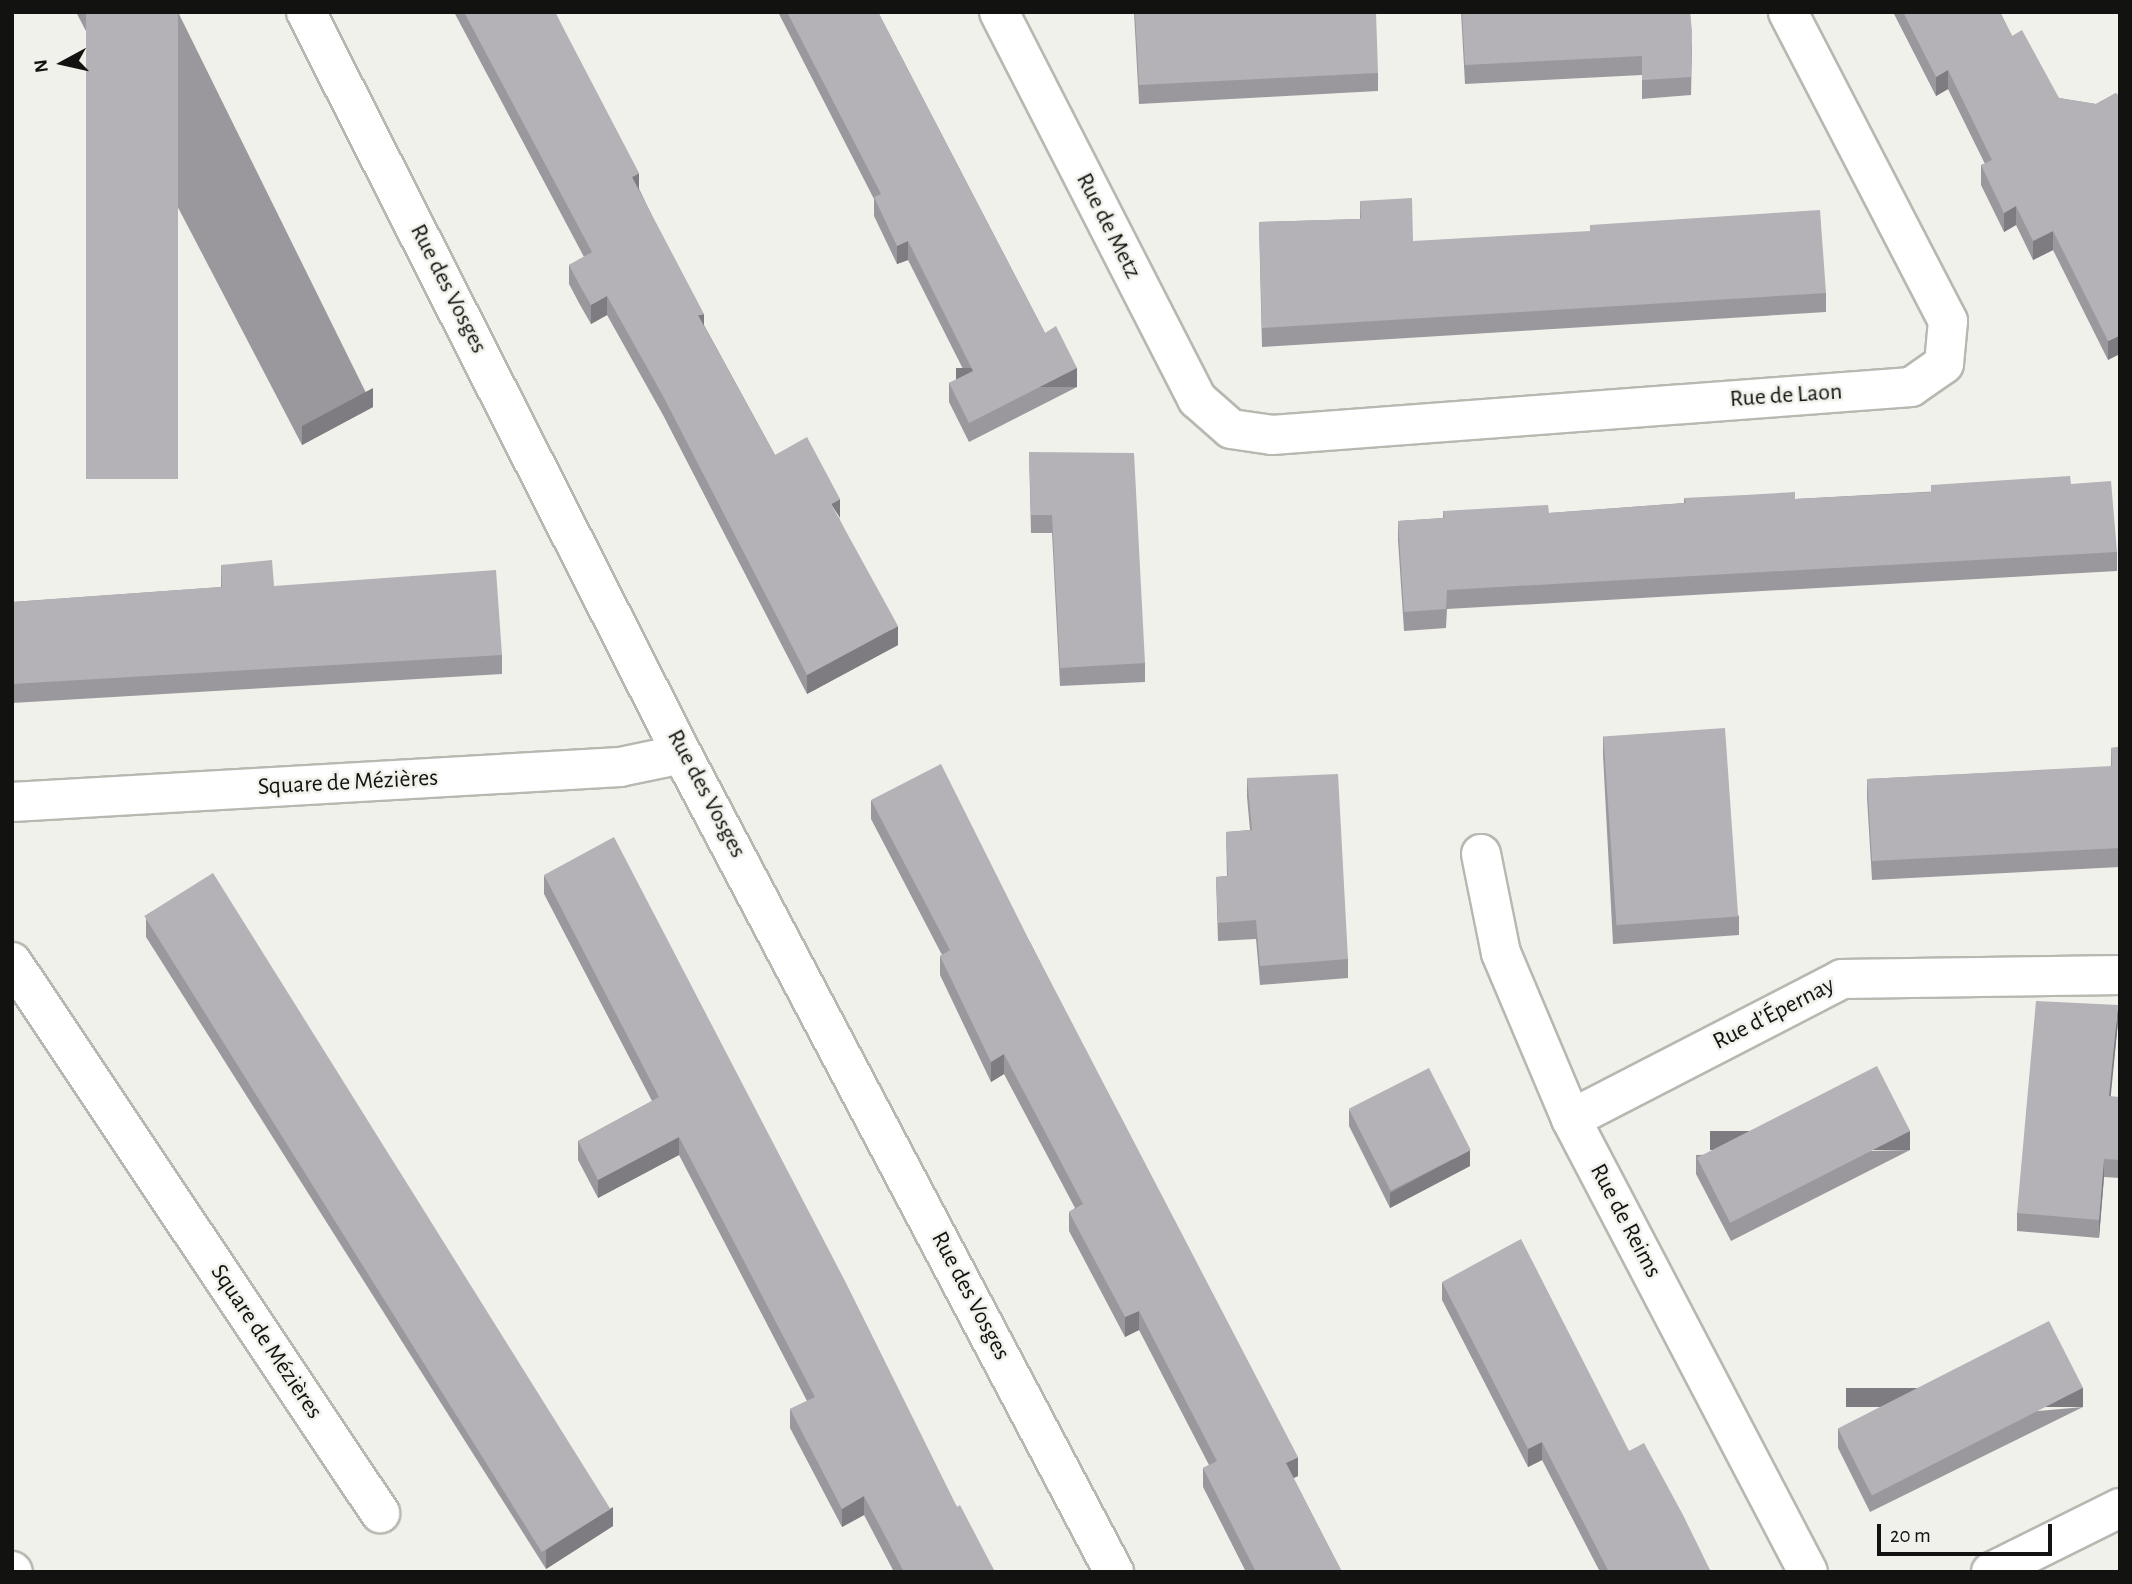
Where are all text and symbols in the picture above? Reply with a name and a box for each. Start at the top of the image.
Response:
north arrow [28,28,98,98]
text: N [31,58,52,74]
street label: Rue de Metz [1069,168,1147,284]
street label: Rue des Vosges [403,220,493,358]
street label: Rue de Laon [1729,378,1843,414]
street label: Rue des Vosges [660,725,752,863]
street label: Square de Mézières [257,764,439,802]
street label: Rue d’Épernay [1708,971,1840,1057]
street label: Rue de Reims [1583,1159,1667,1283]
street label: Rue des Vosges [924,1227,1016,1365]
street label: Square de Mézières [204,1259,328,1425]
scale bar [1880,1510,2055,1554]
text: 20 m [1890,1525,1931,1546]

